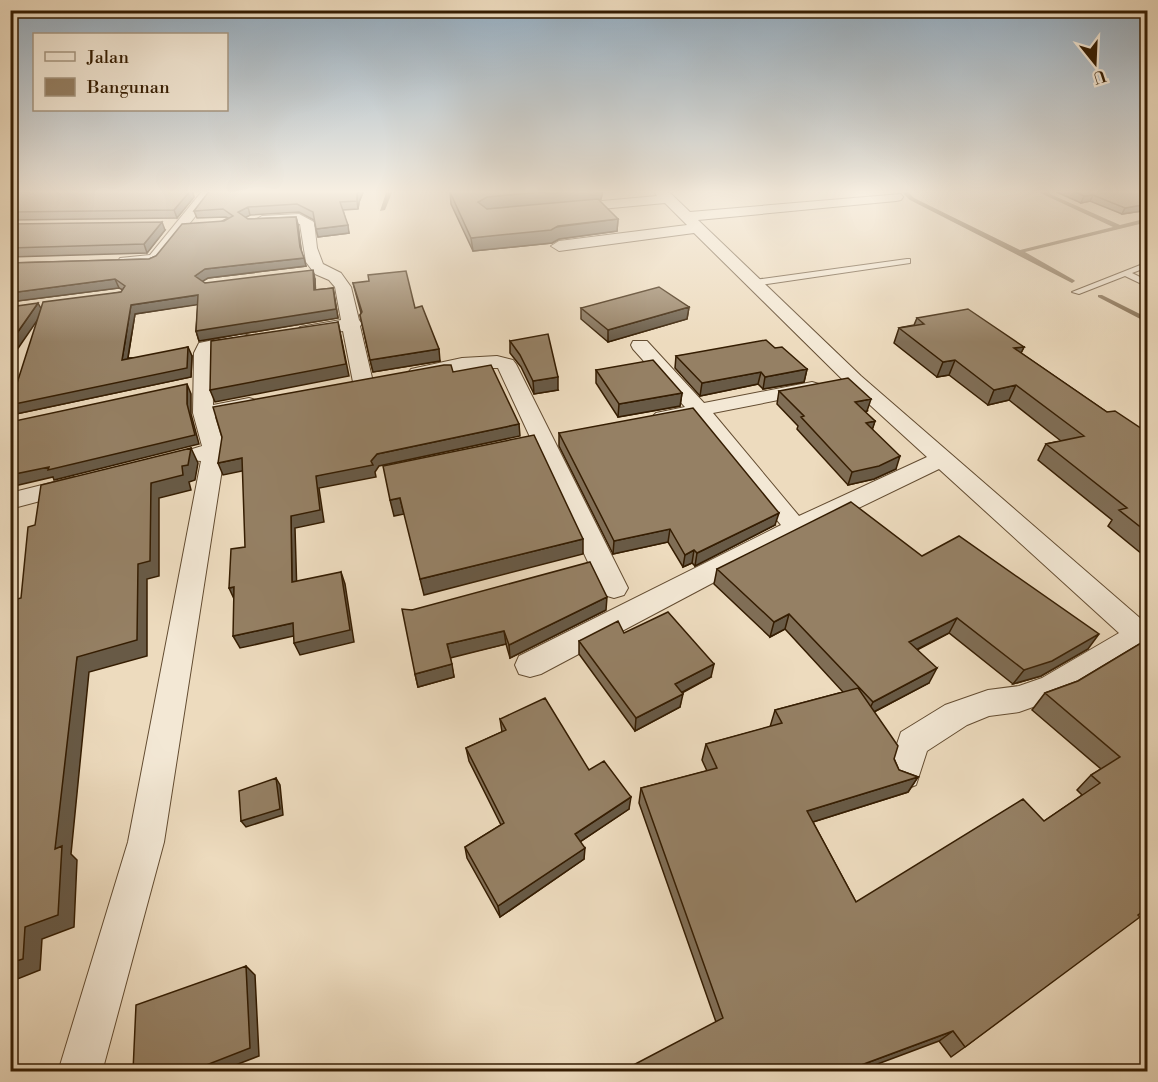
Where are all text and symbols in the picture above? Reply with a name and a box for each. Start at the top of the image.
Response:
legend [33,33,228,111]
north arrow [1065,33,1125,93]
text: Jalan [86,46,129,69]
text: U [1090,65,1108,88]
text: Bangunan [86,76,170,99]

